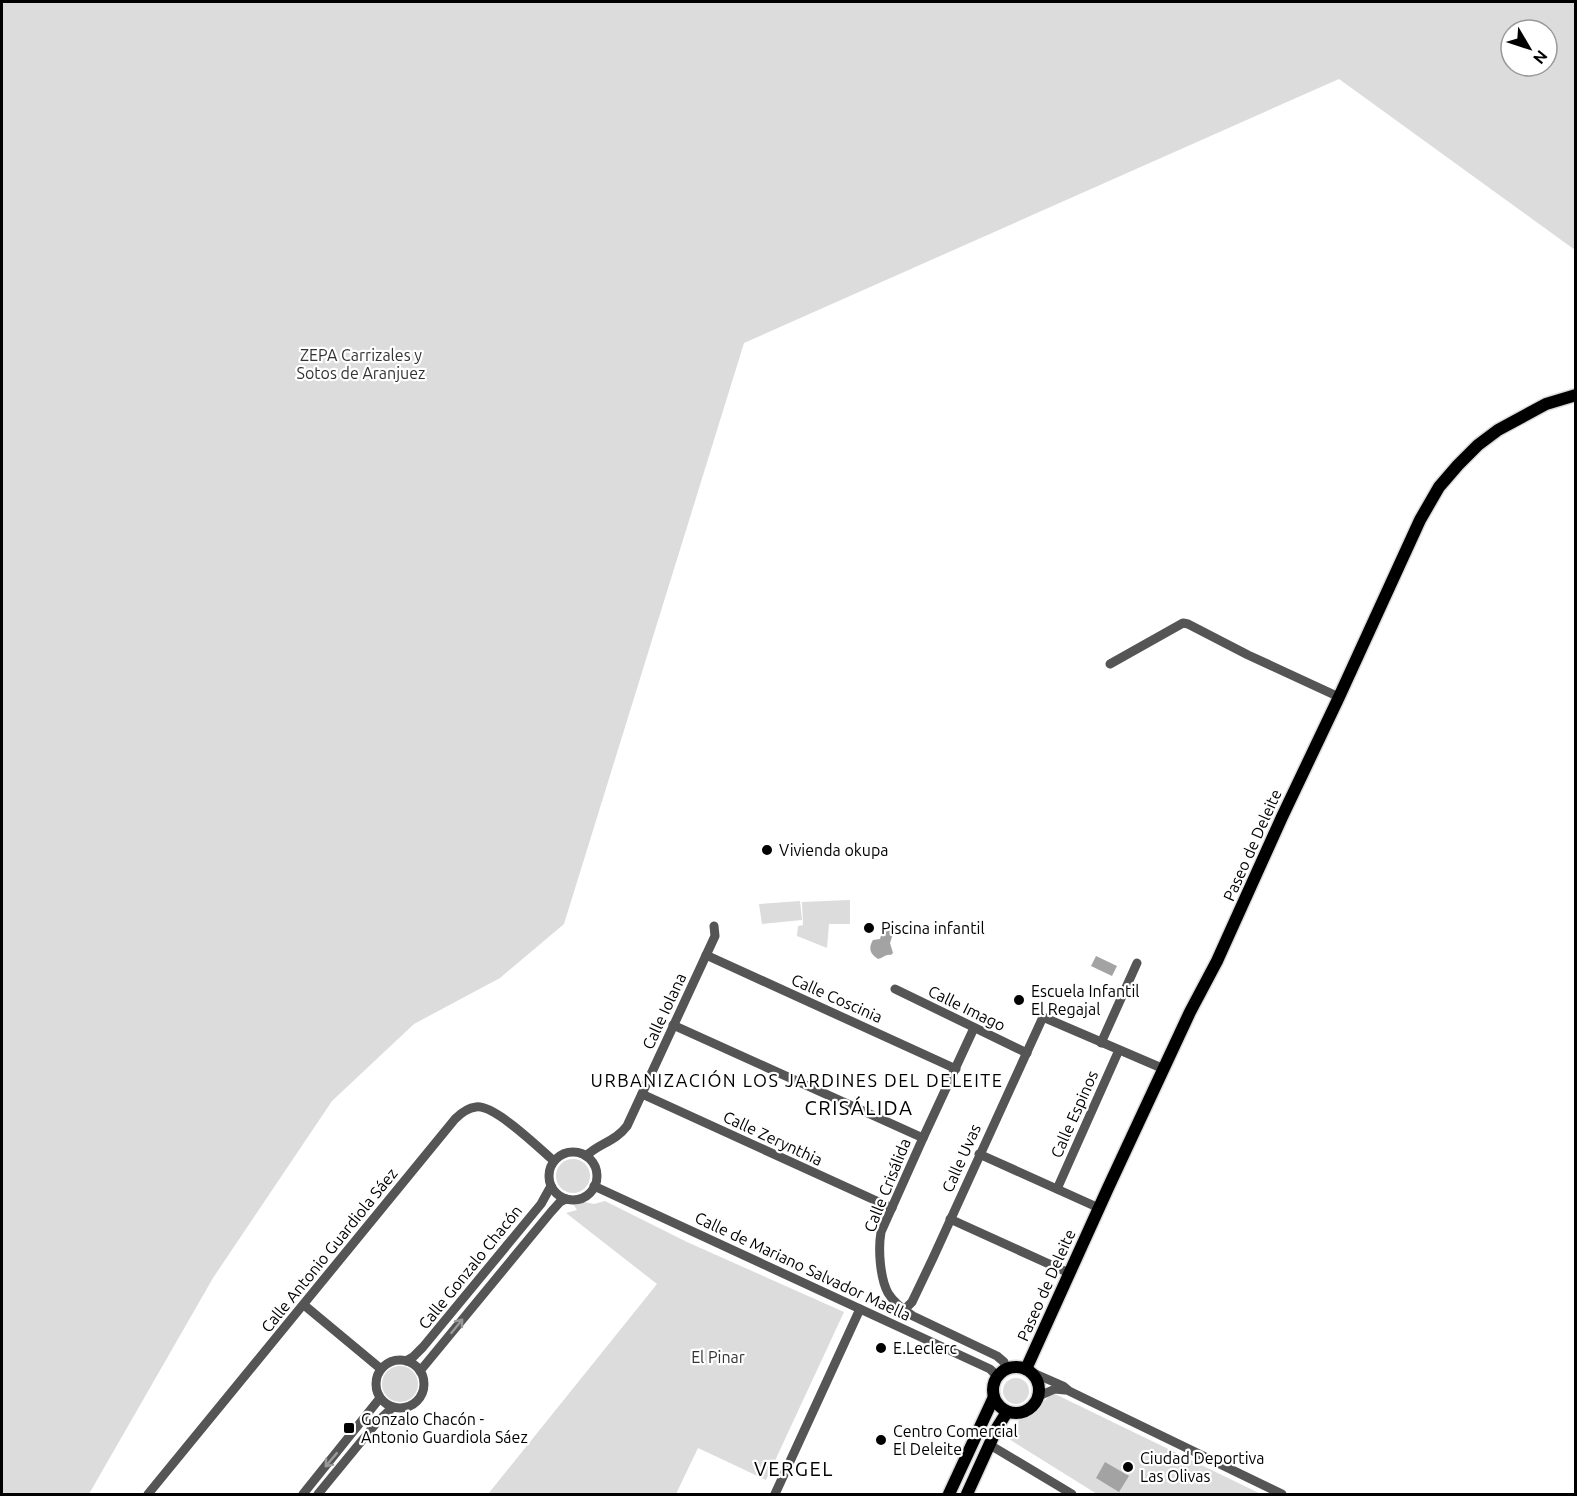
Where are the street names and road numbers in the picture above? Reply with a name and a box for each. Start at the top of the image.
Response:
street label: Paseo de Deleite [1219,786,1285,904]
street label: Calle Iolana [638,970,690,1052]
street label: Calle Coscinia [789,970,885,1026]
street label: Calle Imago [925,982,1009,1034]
street label: Calle Espinos [1047,1068,1101,1160]
street label: Calle Zerynthia [720,1107,826,1169]
street label: Calle Uvas [938,1121,984,1195]
street label: Calle Crisálida [860,1135,914,1235]
street label: Calle Antonio Guardiola Sáez [257,1164,401,1336]
street label: Calle Gonzalo Chacón [415,1202,525,1332]
street label: Calle de Mariano Salvador Maella [692,1208,914,1324]
street label: Paseo de Deleite [1013,1226,1079,1344]

